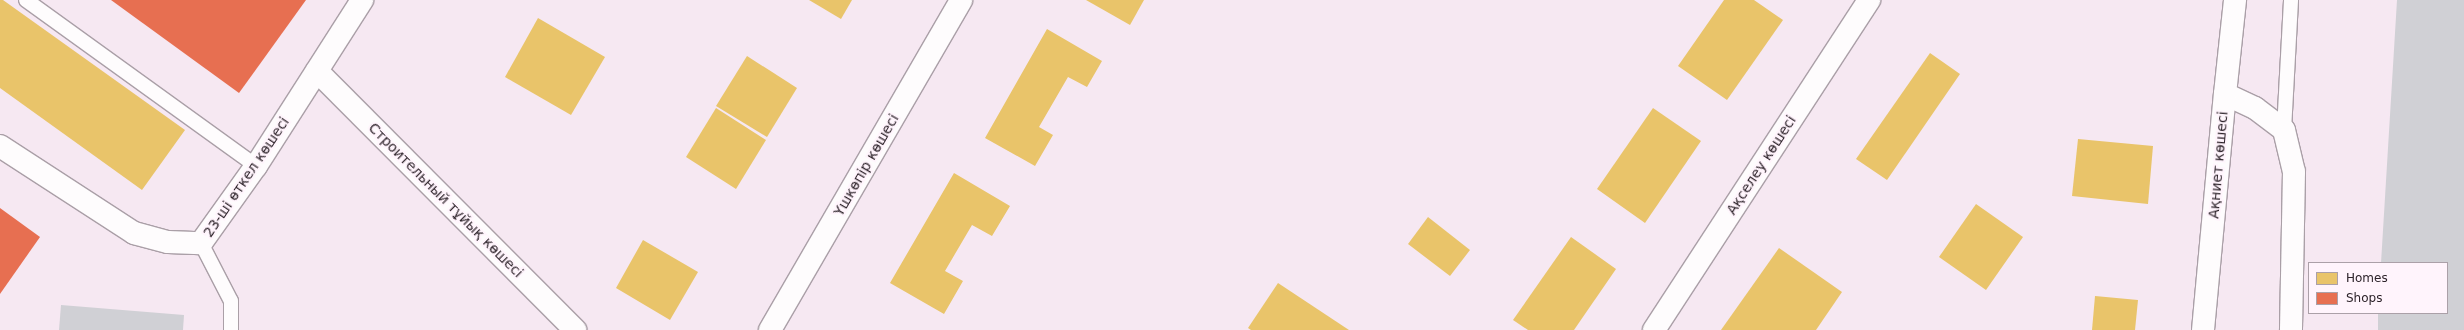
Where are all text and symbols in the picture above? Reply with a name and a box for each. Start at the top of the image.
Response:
street label: Үшкөпір көшесі [830,111,902,219]
street label: Ақниет көшесі [2205,111,2231,219]
street label: Ақселеу көшесі [1723,112,1799,218]
street label: 23-ші өткел көшесі [200,114,292,240]
street label: Строительный тұйық көшесі [365,119,527,281]
legend [2308,262,2448,314]
text: Homes [2346,271,2388,285]
text: Shops [2346,291,2382,305]

